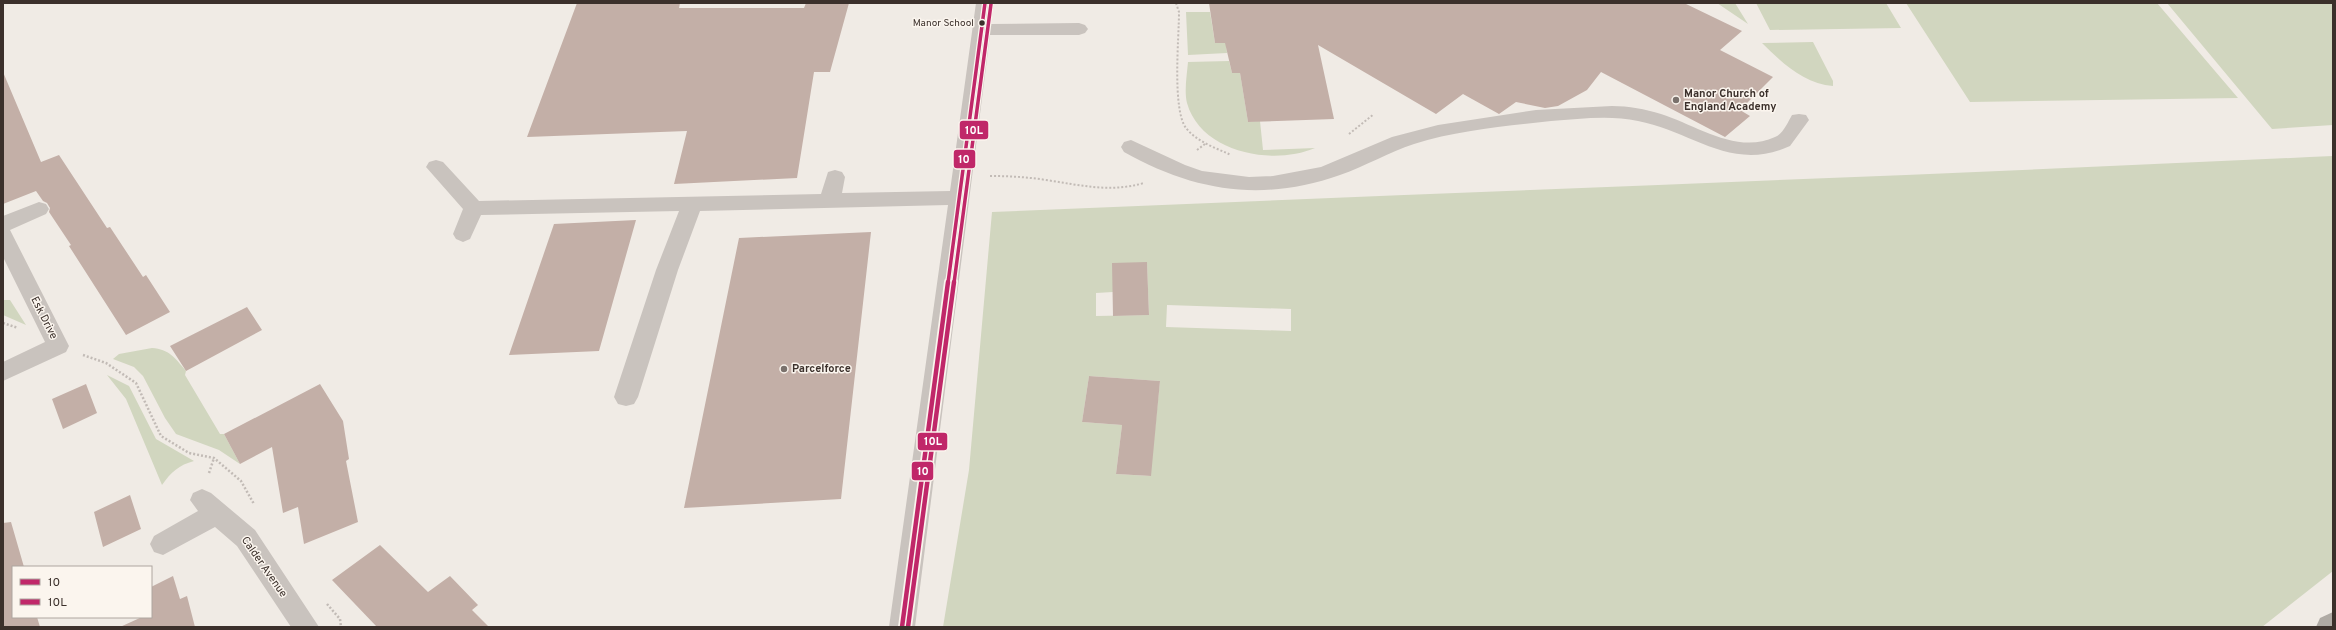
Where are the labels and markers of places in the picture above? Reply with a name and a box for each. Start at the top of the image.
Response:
place label: Manor School [913,17,974,30]
marker: Manor School [977,18,987,28]
place label: Manor Church of England Academy [1684,87,1777,114]
marker: Manor Church of England Academy [1671,95,1681,105]
place label: Parcelforce [792,362,851,376]
marker: Parcelforce [779,364,789,374]

